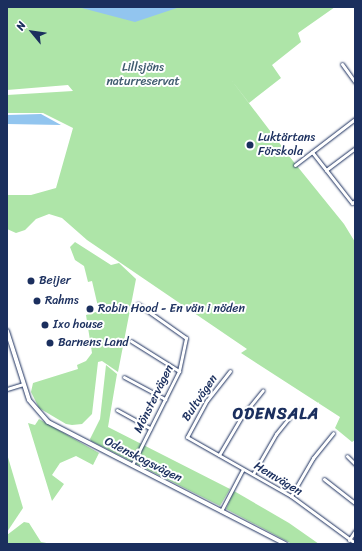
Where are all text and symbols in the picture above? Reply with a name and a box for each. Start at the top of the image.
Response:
north arrow [12,12,52,52]
text: N [11,18,31,34]
park label: Lillsjöns naturreservat [106,61,180,89]
place label: Luktärtans Förskola [258,131,315,159]
marker: Luktärtans Förskola [245,140,255,150]
place label: Beijer [39,274,71,288]
marker: Beijer [26,276,36,286]
place label: Rahms [45,294,79,308]
marker: Rahms [32,296,42,306]
place label: Robin Hood - En vän i nöden [98,302,245,316]
marker: Robin Hood - En vän i nöden [85,304,95,314]
place label: Ixo house [53,318,103,332]
marker: Ixo house [40,320,50,330]
place label: Barnens Land [58,336,129,350]
marker: Barnens Land [45,338,55,348]
street label: Mönstervägen [131,363,177,435]
street label: Bultvägen [179,372,221,424]
district label: ODENSALA [234,404,318,424]
street label: Odenskogsvägen [102,434,184,486]
street label: Hemvägen [251,459,305,499]

